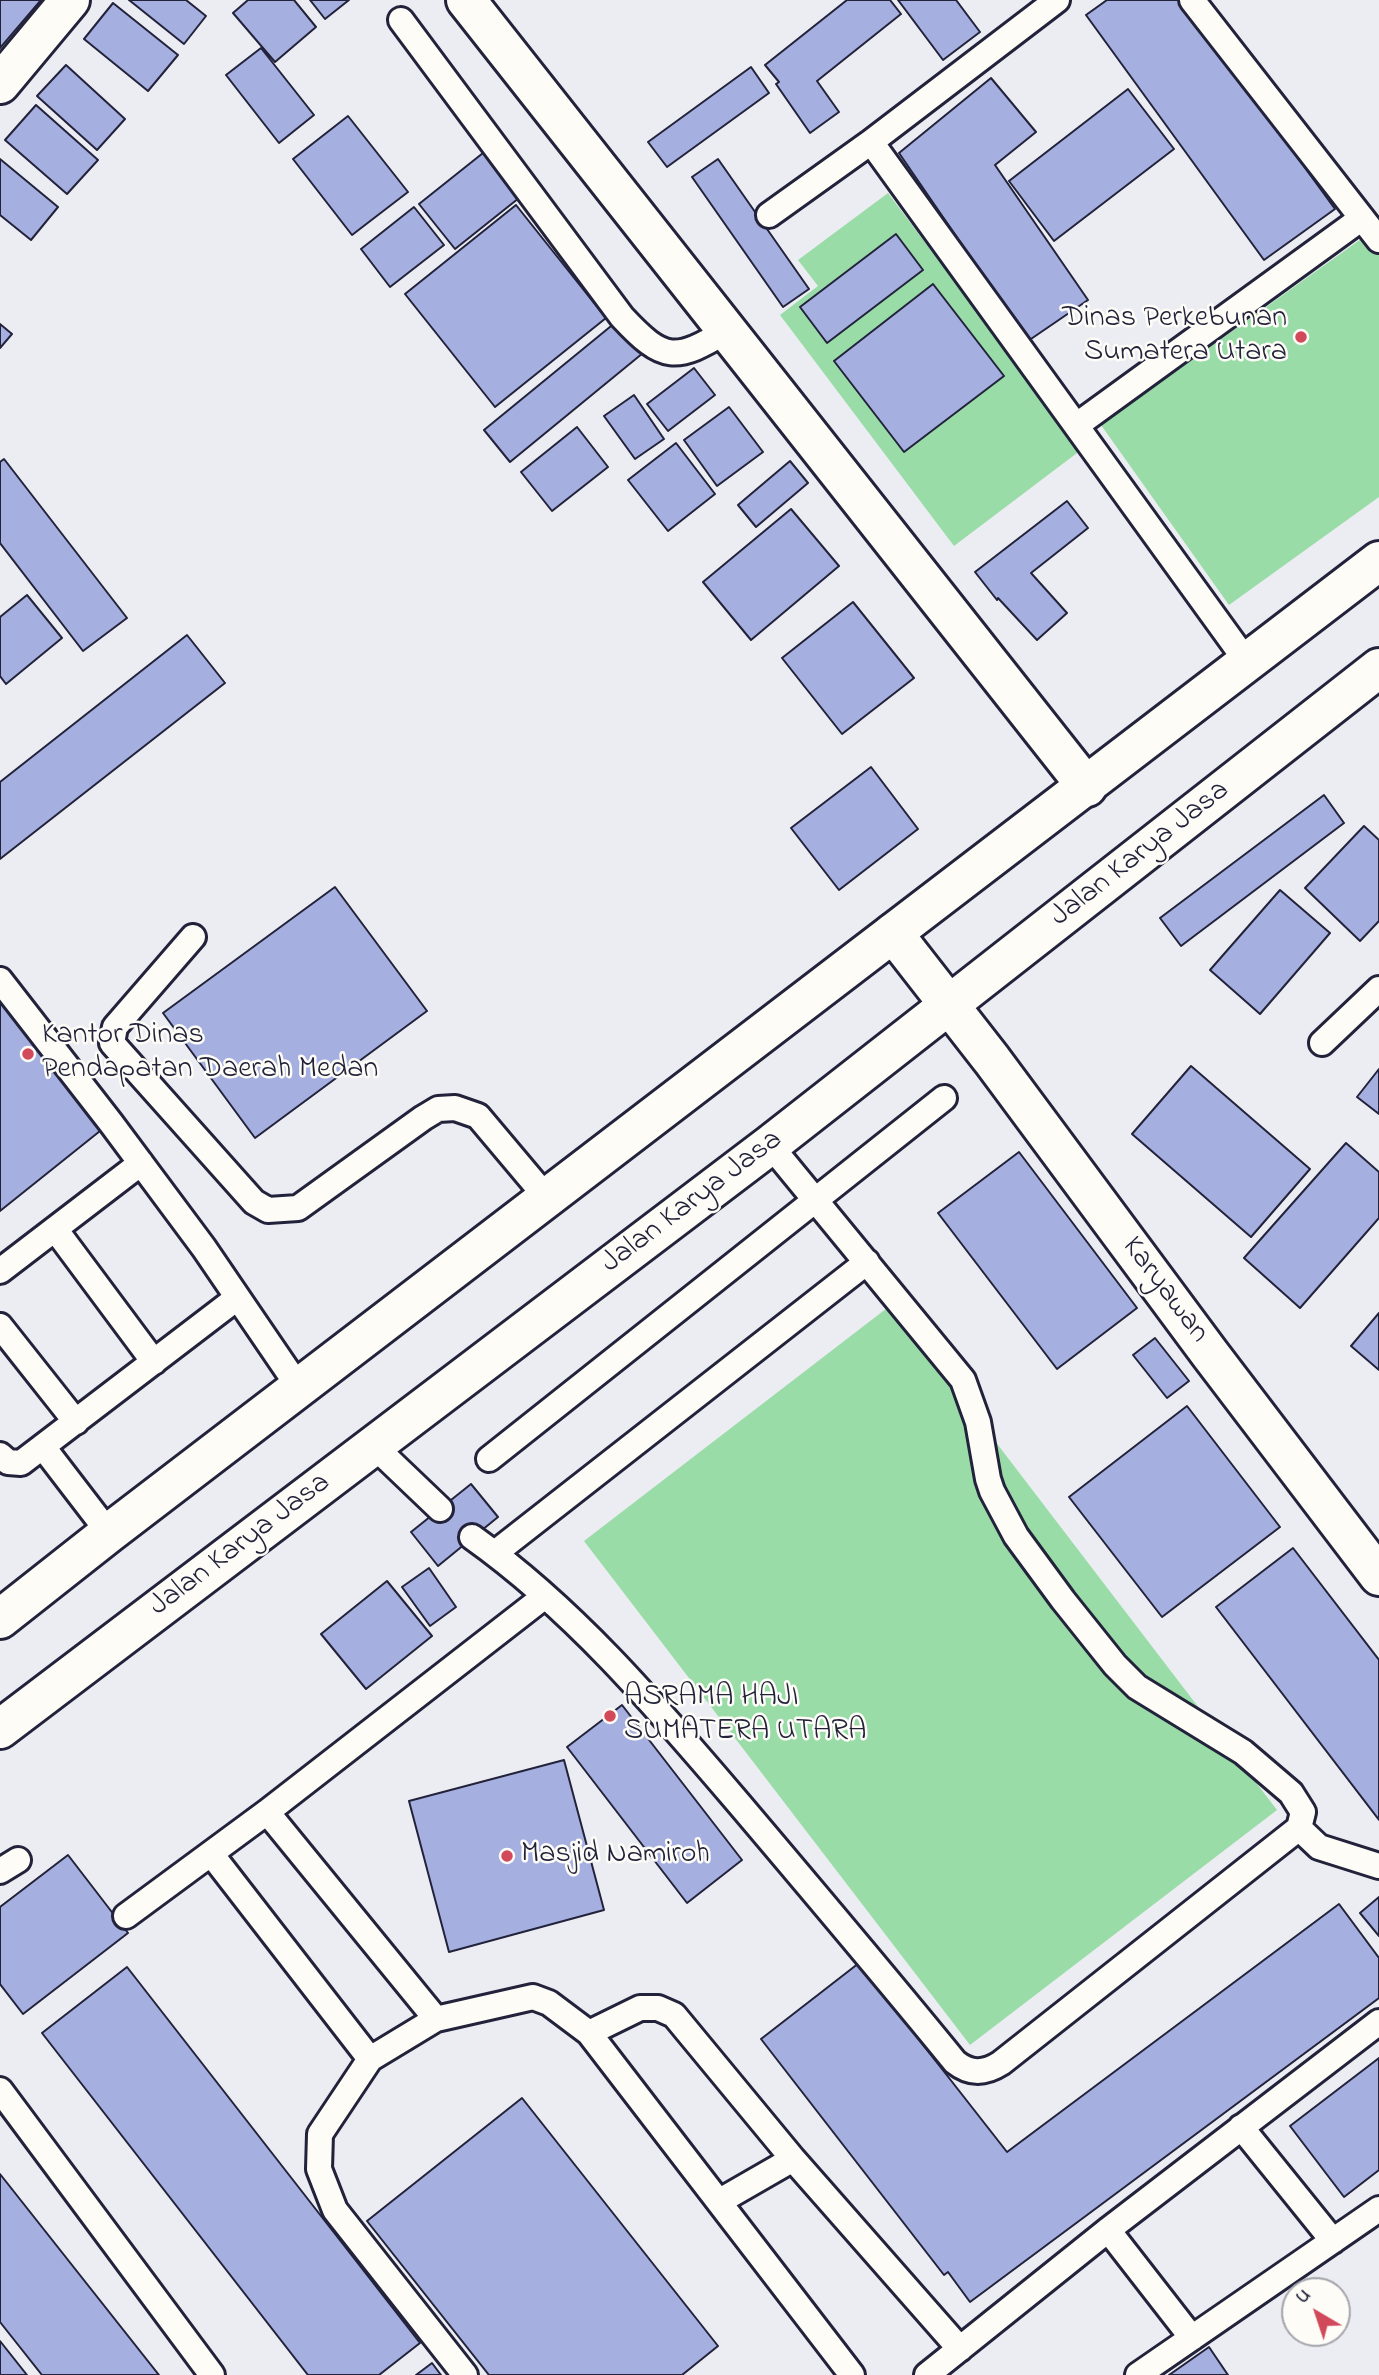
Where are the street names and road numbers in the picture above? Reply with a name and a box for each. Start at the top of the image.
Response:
street label: Jalan Karya Jasa [1044,774,1238,936]
street label: Jalan Karya Jasa [595,1123,791,1283]
street label: Karyawan [1112,1231,1216,1351]
street label: Jalan Karya Jasa [143,1466,339,1626]

